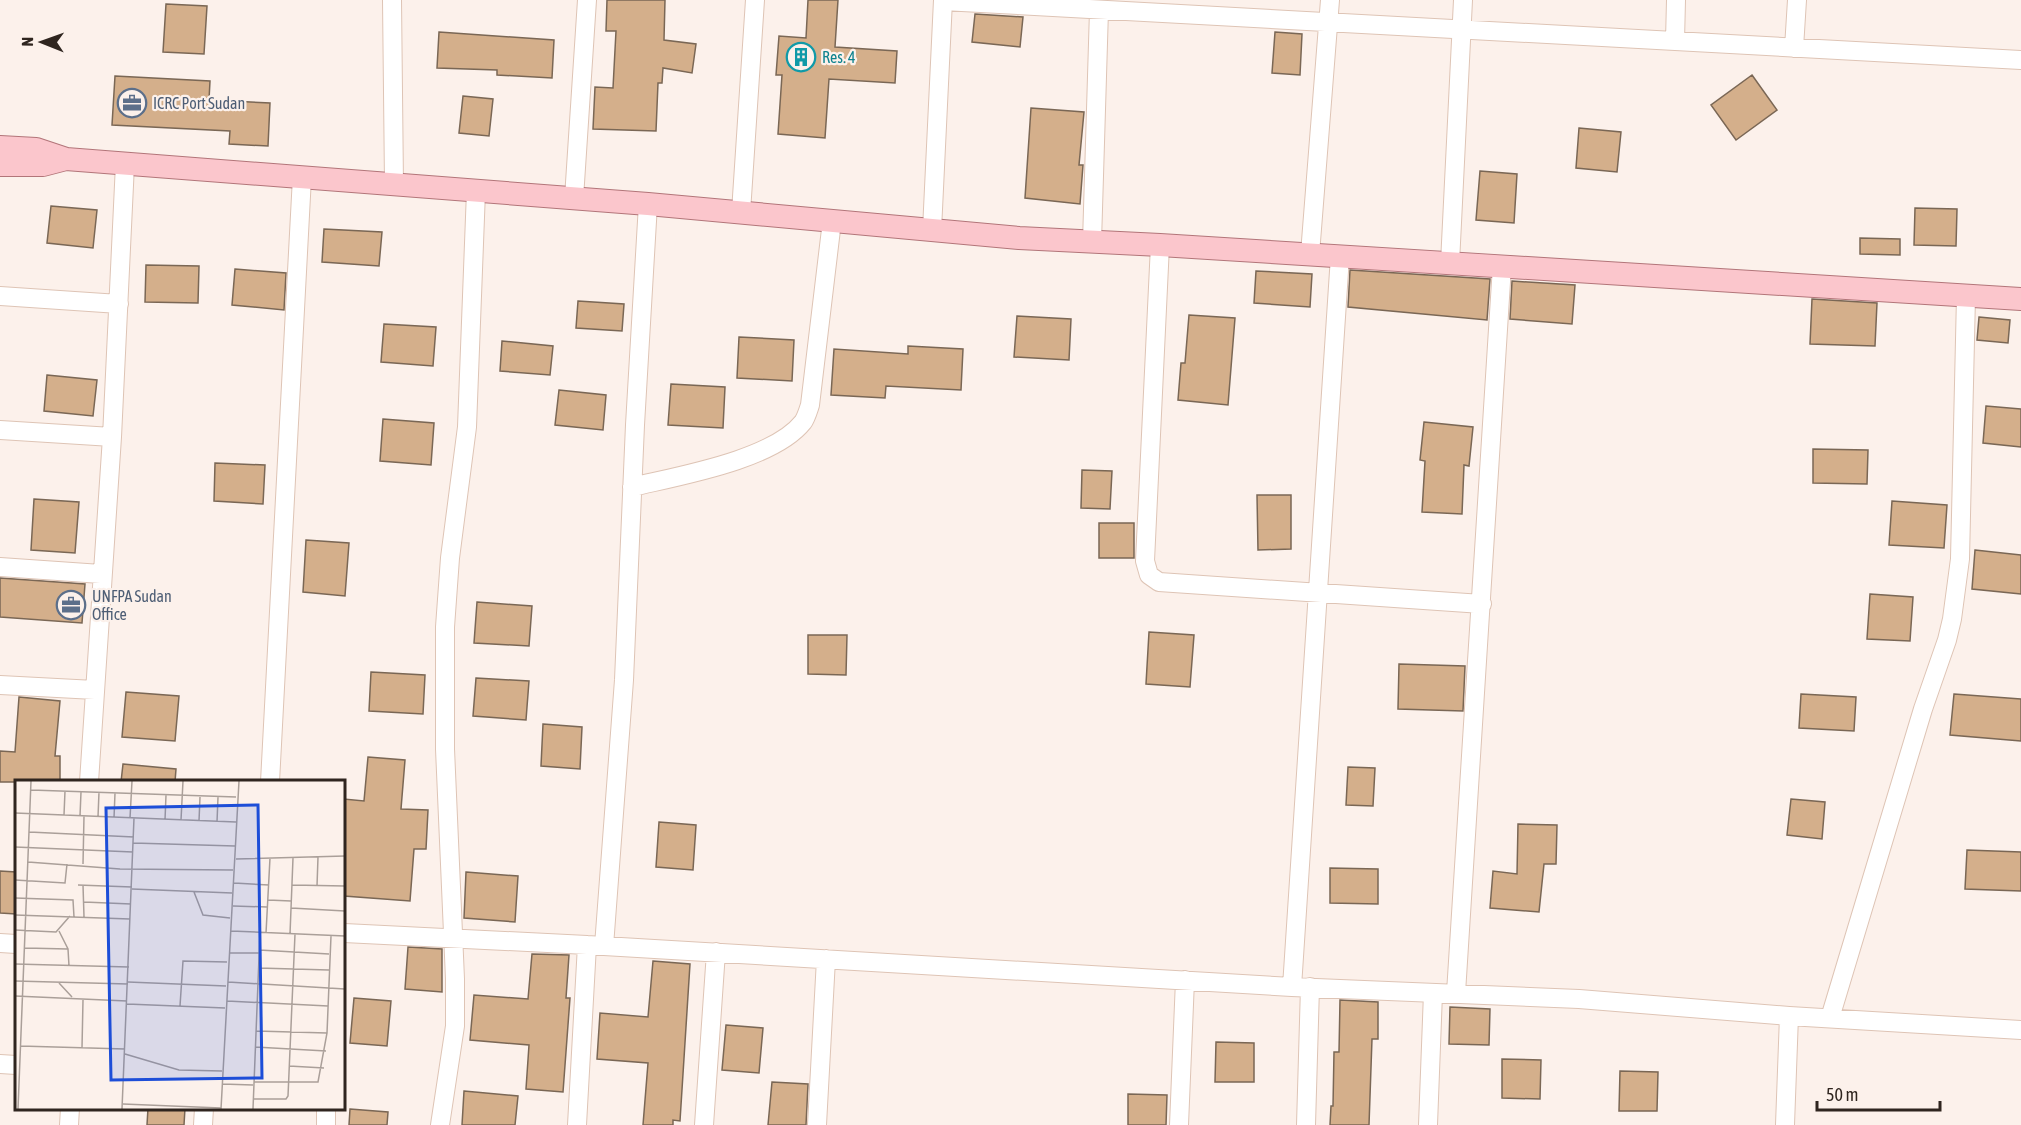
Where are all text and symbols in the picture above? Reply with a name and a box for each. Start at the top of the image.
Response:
north arrow [12,12,72,72]
text: N [18,37,36,47]
building icon: Res. 4 [785,41,817,73]
place label: Res. 4 [822,48,855,66]
office icon: ICRC Port Sudan [116,87,148,119]
place label: ICRC Port Sudan [153,94,245,112]
place label: UNFPA Sudan Office [92,587,172,623]
office icon: UNFPA Sudan Office [55,589,87,621]
inset map [15,780,345,1110]
scale bar [1817,1074,1940,1112]
text: 50 m [1826,1084,1858,1105]

